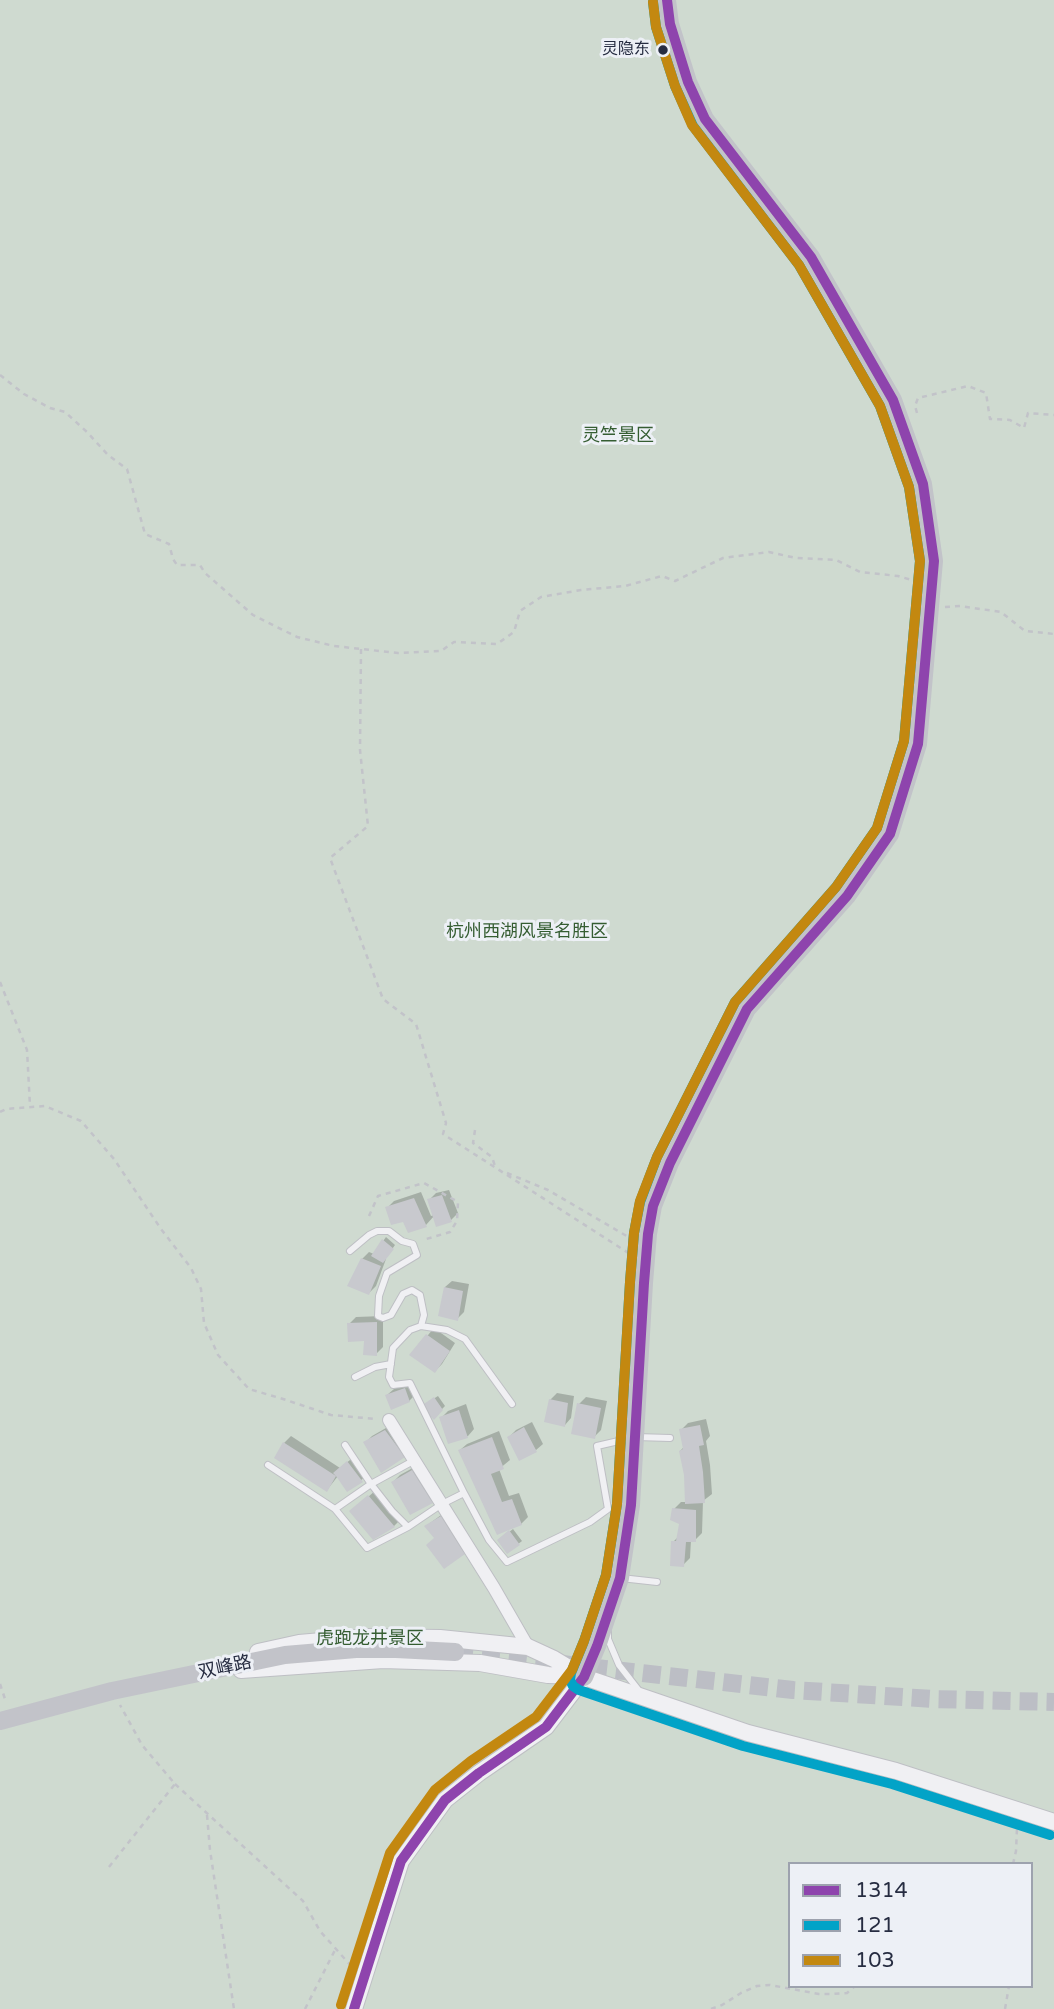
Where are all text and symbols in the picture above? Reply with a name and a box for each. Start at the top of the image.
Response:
place label: 灵隐东 [602,40,650,60]
marker: 灵隐东 [656,43,670,57]
park label: 灵竺景区 [582,425,654,447]
park label: 杭州西湖风景名胜区 [446,921,608,943]
park label: 虎跑龙井景区 [316,1628,424,1650]
street label: 双峰路 [196,1652,254,1684]
legend [788,1862,1033,1988]
text: 1314 [855,1878,908,1903]
text: 121 [855,1913,895,1938]
text: 103 [855,1948,895,1973]

